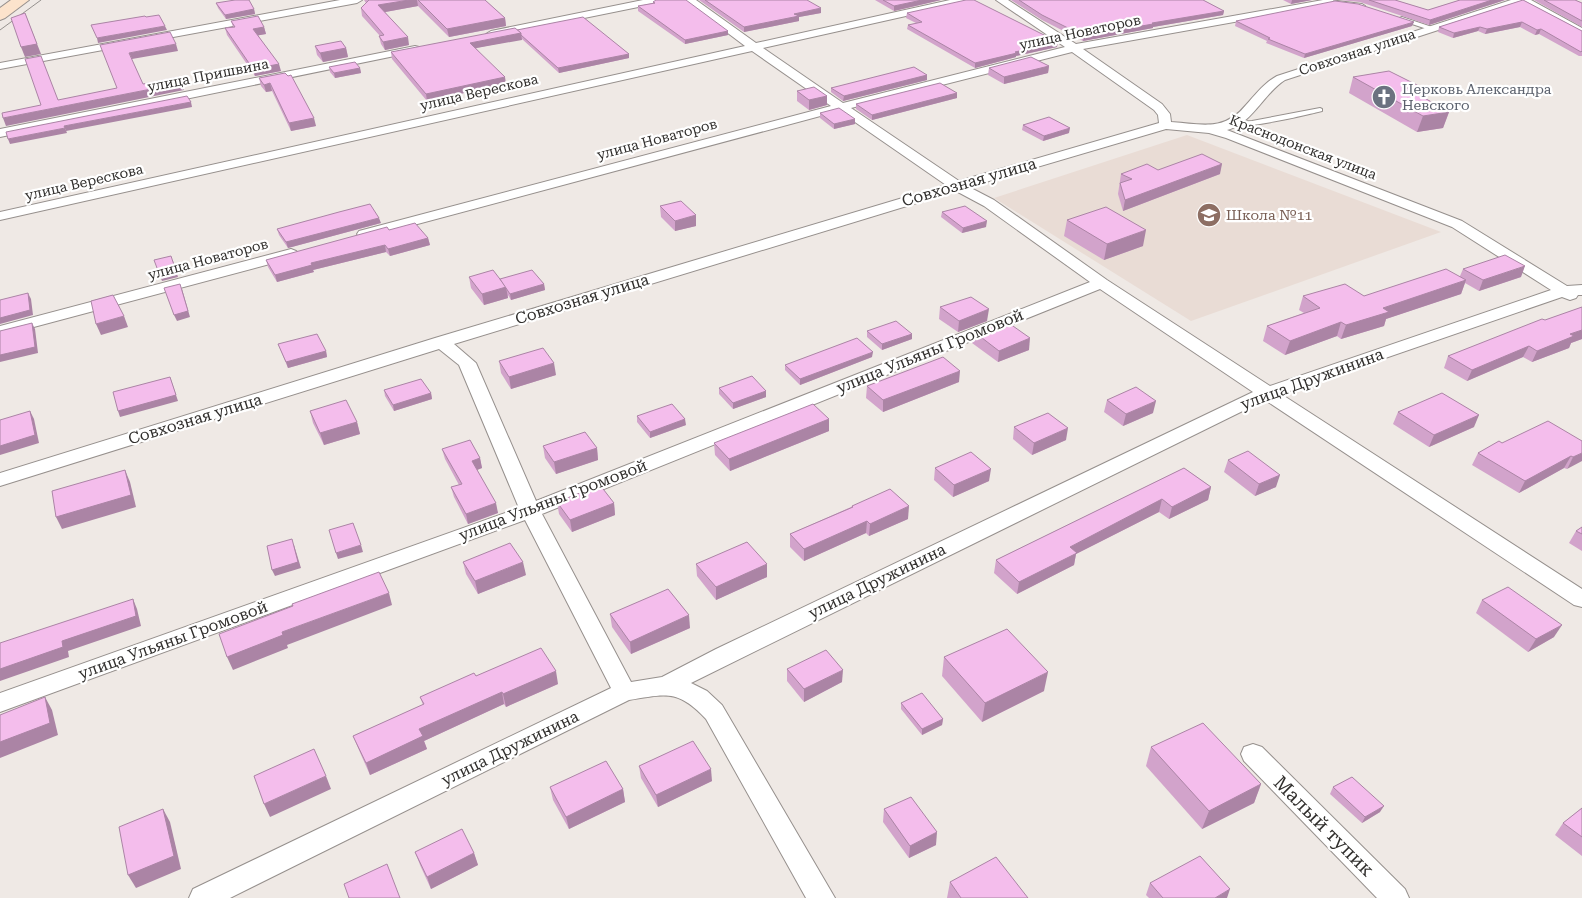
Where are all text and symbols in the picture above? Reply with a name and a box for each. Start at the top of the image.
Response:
street label: улица Новаторов [1018,11,1142,53]
street label: Совхозная улица [1297,25,1418,78]
street label: улица Пришвина [146,55,270,95]
street label: улица Верескова [418,71,540,113]
place label: Церковь Александра Невского [1402,81,1552,113]
church icon: Церковь Александра Невского [1371,84,1397,110]
street label: Краснодонская улица [1227,111,1379,183]
street label: улица Новаторов [595,115,719,163]
street label: Совхозная улица [900,154,1039,210]
street label: улица Верескова [23,161,145,203]
school or university icon: Школа №11 [1196,202,1222,228]
place label: Школа №11 [1226,207,1313,223]
street label: улица Новаторов [146,235,270,283]
street label: Совхозная улица [513,270,651,328]
street label: улица Ульяны Громовой [834,305,1027,397]
street label: улица Дружинина [1238,344,1386,414]
street label: Совхозная улица [126,390,264,448]
street label: улица Ульяны Громовой [456,455,650,545]
street label: улица Дружинина [805,539,949,623]
street label: улица Ульяны Громовой [76,597,271,683]
street label: улица Дружинина [438,706,582,790]
street label: Малый тупик [1269,771,1379,881]

